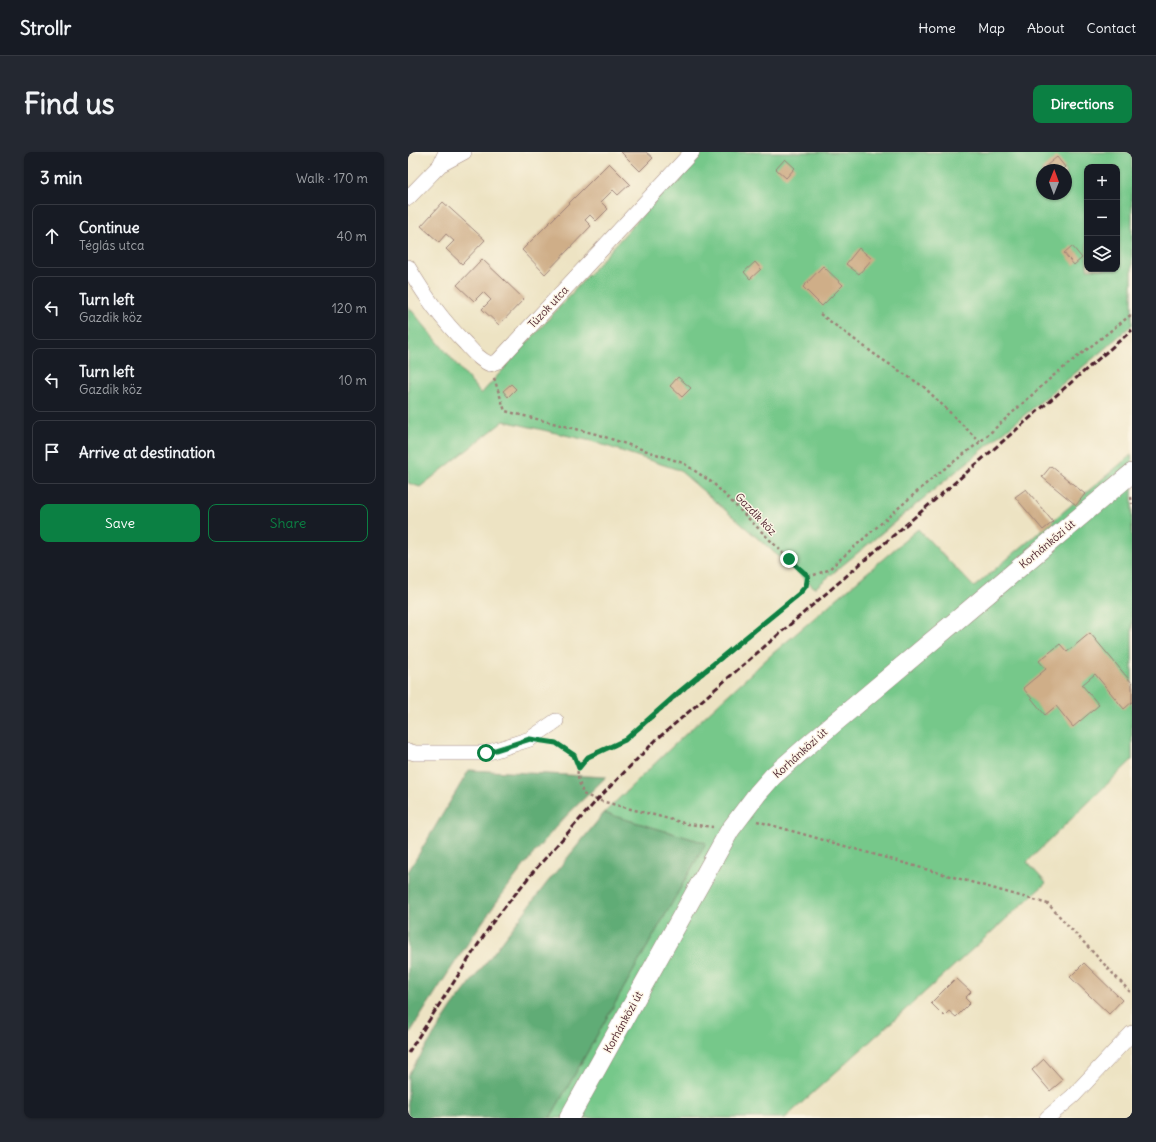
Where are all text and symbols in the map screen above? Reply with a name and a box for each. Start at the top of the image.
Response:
text: Strollr [20,16,71,40]
text: Home [918,19,956,37]
text: Map [978,19,1005,37]
text: About [1027,19,1065,37]
text: Contact [1087,19,1136,37]
button: Directions [1033,85,1132,123]
text: Find us [24,86,115,122]
north arrow [1036,164,1072,200]
map controls [1084,164,1120,272]
button: + [1084,164,1120,200]
text: 3 min [40,167,82,189]
text: Walk · 170 m [296,170,368,187]
button: − [1084,200,1120,236]
text: Continue [79,218,140,237]
icon: ahead [41,225,63,247]
text: 40 m [336,228,367,245]
button: layers [1084,236,1120,272]
text: Téglás utca [79,237,144,254]
street label: Túzok utca [525,283,571,331]
text: Turn left [79,290,134,309]
icon: left [41,297,63,319]
text: 120 m [332,300,367,317]
text: Gazdik köz [79,309,142,326]
text: Turn left [79,362,134,381]
icon: left [41,369,63,391]
text: 10 m [339,372,367,389]
text: Gazdik köz [79,381,142,398]
icon: arrive [41,441,63,463]
text: Arrive at destination [79,443,215,462]
street label: Gazdik köz [732,490,780,538]
button: Save [40,504,200,542]
button: Share [208,504,368,542]
street label: Korhánközi út [1016,516,1078,571]
route end [780,550,798,568]
street label: Korhánközi út [770,725,830,781]
route start [477,744,495,762]
street label: Korhánközi út [600,988,646,1055]

